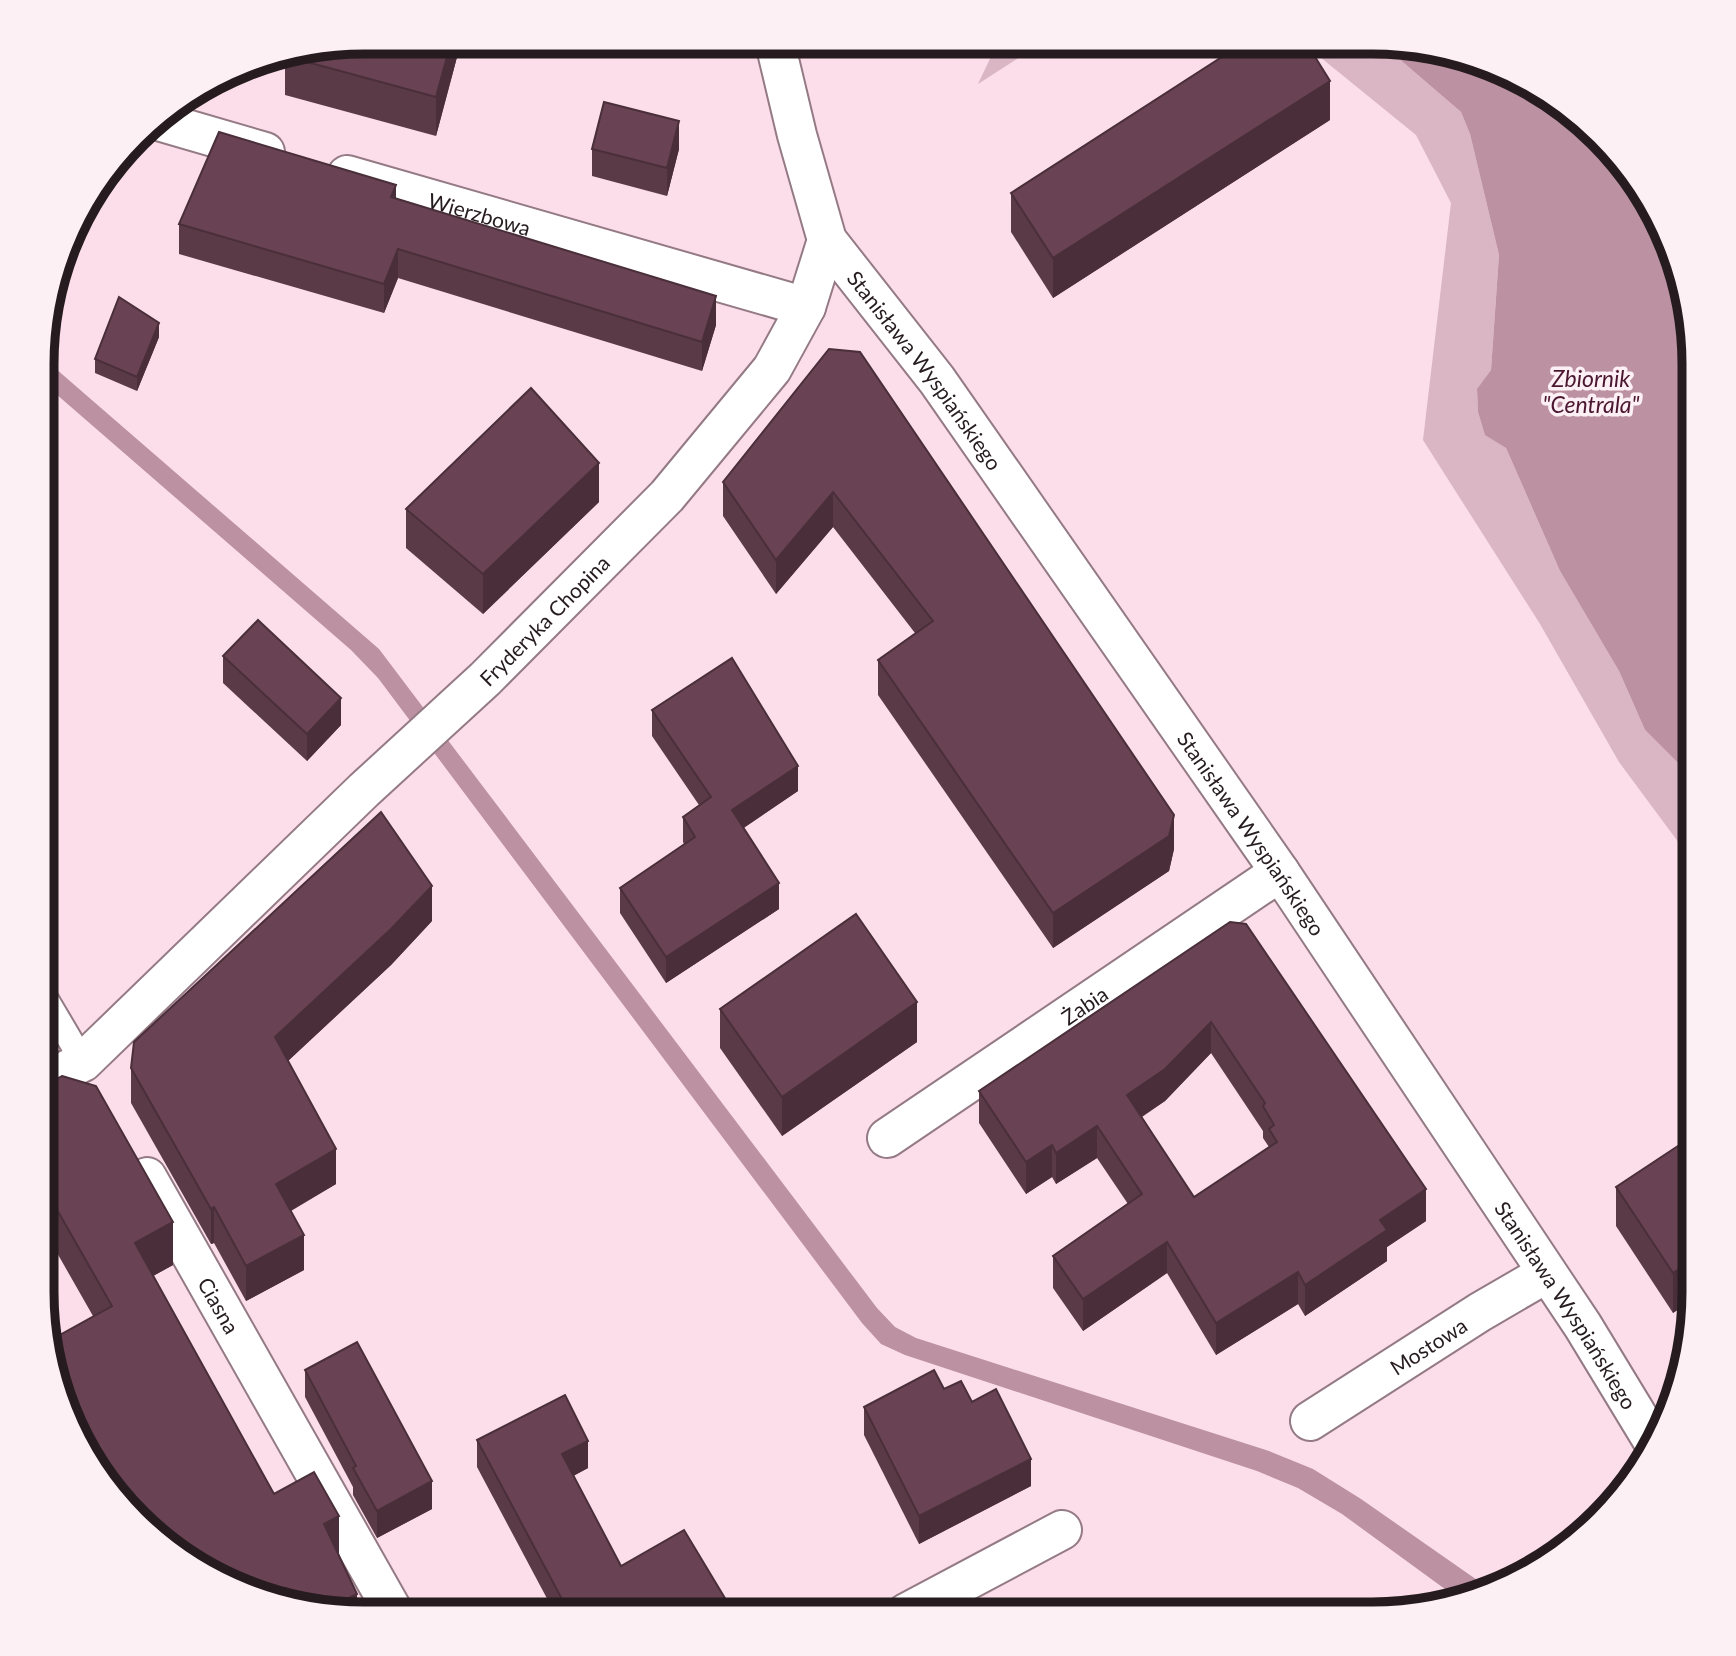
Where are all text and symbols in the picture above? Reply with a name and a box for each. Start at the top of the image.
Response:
street label: Wierzbowa [426,187,534,240]
street label: Stanisława Wyspiańskiego [843,265,1008,474]
water label: Zbiornik "Centrala" [1542,364,1640,418]
street label: Fryderyka Chopina [474,550,614,690]
street label: Stanisława Wyspiańskiego [1173,726,1331,940]
street label: Żabia [1056,980,1112,1029]
street label: Stanisława Wyspiańskiego [1491,1196,1643,1413]
street label: Ciasna [194,1272,245,1337]
street label: Mostowa [1385,1312,1471,1379]

